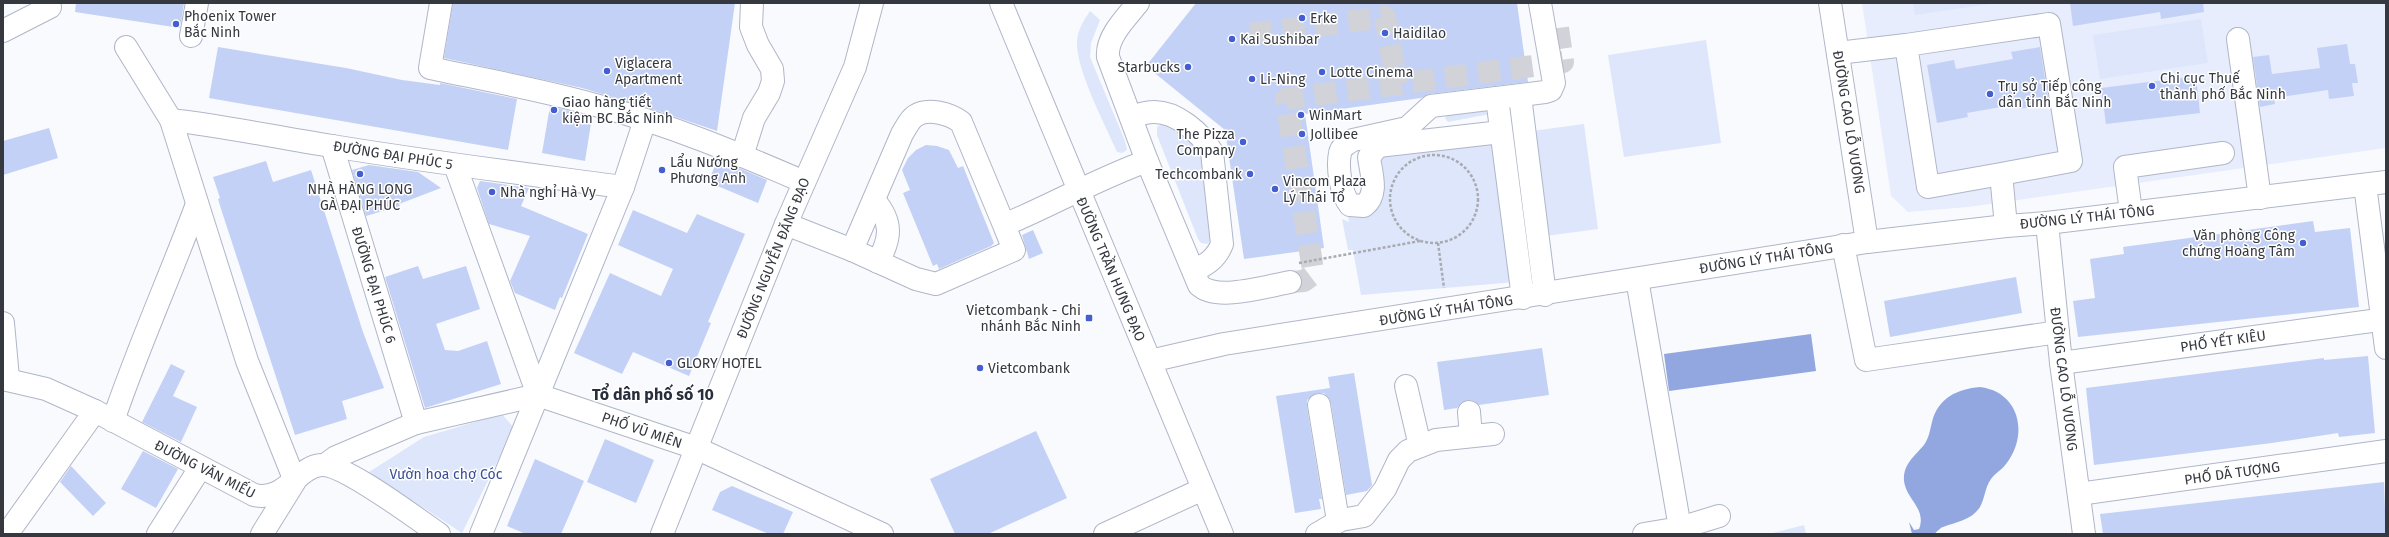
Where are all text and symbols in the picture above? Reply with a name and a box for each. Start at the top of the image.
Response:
place label: Phoenix Tower Bắc Ninh [184,8,277,41]
place label: Erke [1310,10,1337,27]
marker: Erke [1297,13,1307,23]
marker: Phoenix Tower Bắc Ninh [171,19,181,29]
place label: Haidilao [1393,25,1446,42]
marker: Haidilao [1380,28,1390,38]
place label: Kai Sushibar [1240,31,1320,48]
marker: Kai Sushibar [1227,34,1237,44]
street label: ĐƯỜNG CAO LỖ VƯƠNG [1829,49,1870,195]
place label: Viglacera Apartment [615,55,683,88]
place label: Starbucks [1118,59,1180,76]
marker: Starbucks [1183,62,1193,72]
place label: Lotte Cinema [1330,64,1413,81]
marker: Viglacera Apartment [602,66,612,76]
marker: Lotte Cinema [1317,67,1327,77]
place label: Chi cục Thuế thành phố Bắc Ninh [2160,69,2286,103]
place label: Li-Ning [1260,71,1306,88]
marker: Li-Ning [1247,74,1257,84]
place label: Trụ sở Tiếp công dân tỉnh Bắc Ninh [1998,77,2111,111]
marker: Chi cục Thuế thành phố Bắc Ninh [2147,81,2157,91]
marker: Trụ sở Tiếp công dân tỉnh Bắc Ninh [1985,89,1995,99]
place label: Giao hàng tiết kiệm BC Bắc Ninh [562,93,673,127]
marker: Giao hàng tiết kiệm BC Bắc Ninh [549,105,559,115]
place label: WinMart [1309,107,1363,124]
marker: WinMart [1296,110,1306,120]
place label: The Pizza Company [1176,126,1235,159]
place label: Jollibee [1310,126,1358,143]
marker: Jollibee [1297,129,1307,139]
street label: ĐƯỜNG ĐẠI PHÚC 5 [332,137,454,173]
marker: The Pizza Company [1238,137,1248,147]
place label: Lẩu Nướng Phương Anh [670,153,746,187]
marker: Lẩu Nướng Phương Anh [657,165,667,175]
place label: Techcombank [1155,166,1243,183]
marker: NHÀ HÀNG LONG GÀ ĐẠI PHÚC [355,169,365,179]
marker: Techcombank [1245,169,1255,179]
place label: Vincom Plaza Lý Thái Tổ [1283,173,1366,206]
street label: ĐƯỜNG NGUYỄN ĐĂNG ĐẠO [731,174,814,341]
place label: NHÀ HÀNG LONG GÀ ĐẠI PHÚC [308,180,412,214]
place label: Nhà nghỉ Hà Vy [500,184,596,201]
marker: Vincom Plaza Lý Thái Tổ [1270,184,1280,194]
marker: Nhà nghỉ Hà Vy [487,187,497,197]
street label: ĐƯỜNG TRẦN HƯNG ĐẠO [1072,193,1151,344]
street label: ĐƯỜNG LÝ THÁI TÔNG [2019,201,2155,233]
street label: ĐƯỜNG ĐẠI PHÚC 6 [348,224,400,346]
place label: Văn phòng Công chứng Hoàng Tâm [2182,227,2296,260]
marker: Văn phòng Công chứng Hoàng Tâm [2298,238,2308,248]
street label: ĐƯỜNG LÝ THÁI TÔNG [1698,239,1834,277]
street label: ĐƯỜNG LÝ THÁI TÔNG [1378,291,1514,329]
place label: Vietcombank - Chi nhánh Bắc Ninh [966,302,1081,335]
street label: ĐƯỜNG CAO LỖ VƯƠNG [2046,306,2083,452]
marker: Vietcombank - Chi nhánh Bắc Ninh [1084,313,1094,323]
street label: PHỐ YẾT KIÊU [2179,324,2267,356]
place label: GLORY HOTEL [677,355,762,372]
marker: GLORY HOTEL [664,358,674,368]
place label: Vietcombank [988,360,1071,377]
marker: Vietcombank [975,363,985,373]
district label: Tổ dân phố số 10 [592,382,714,404]
street label: PHỐ VŨ MIÊN [599,406,685,452]
street label: ĐƯỜNG VĂN MIẾU [151,434,260,502]
street label: PHỐ DÃ TƯỢNG [2183,455,2281,489]
park label: Vườn hoa chợ Cóc [390,466,503,483]

